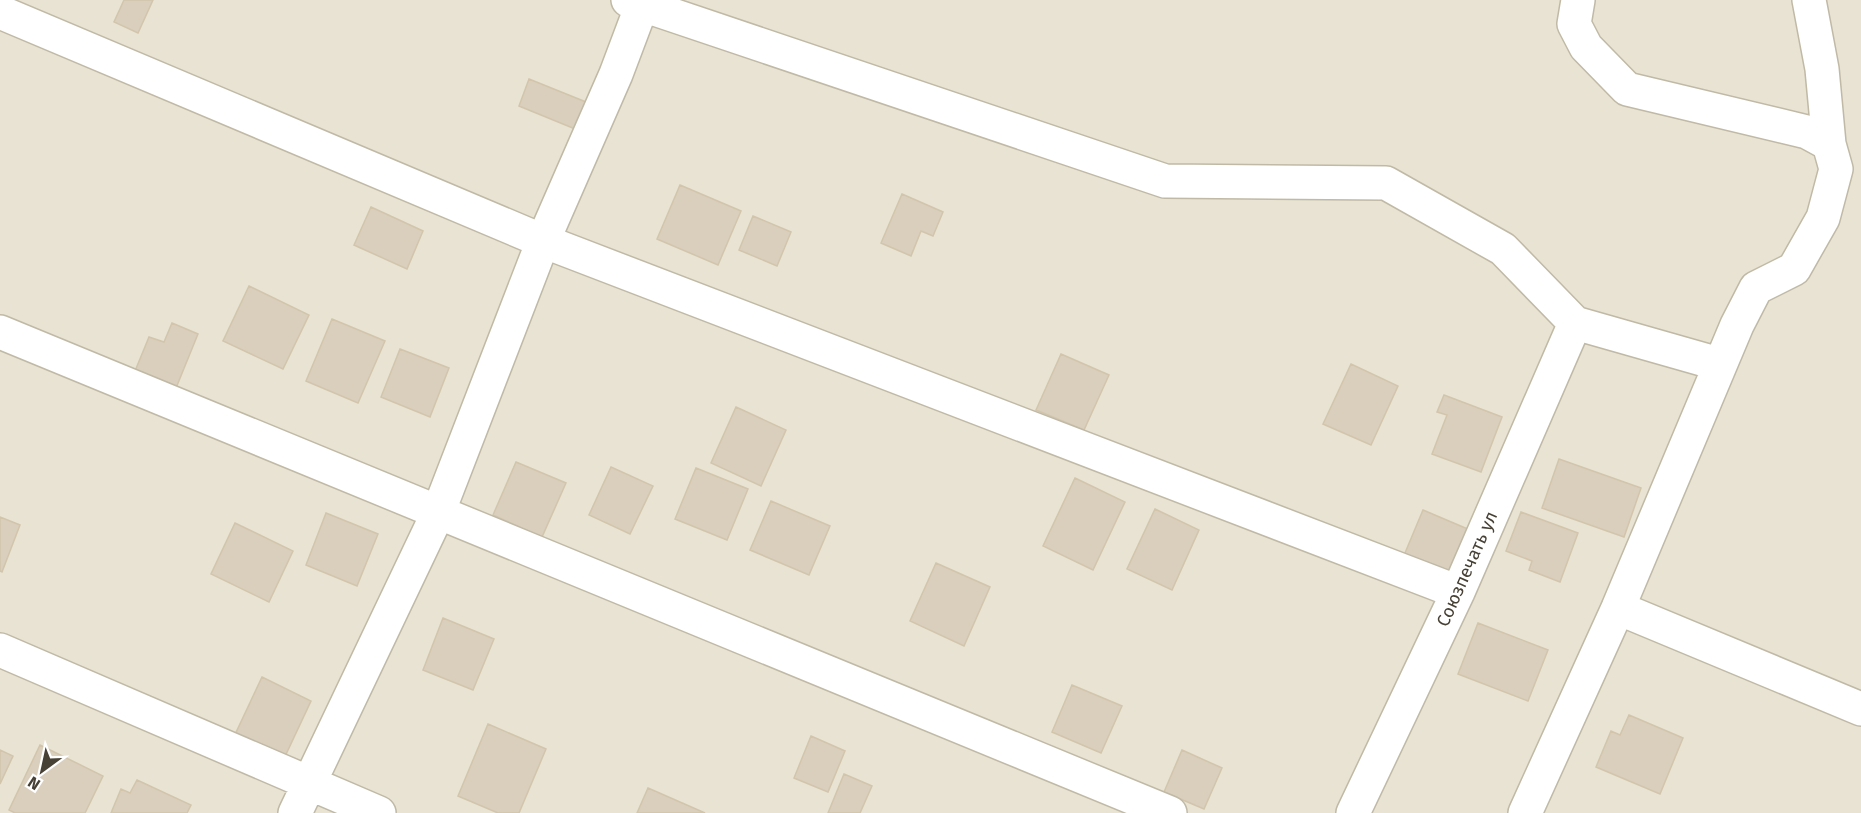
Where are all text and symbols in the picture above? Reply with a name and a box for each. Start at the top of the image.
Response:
street label: Союзпечать ул [1432,508,1502,630]
north arrow [12,741,72,801]
text: N [24,772,44,794]

